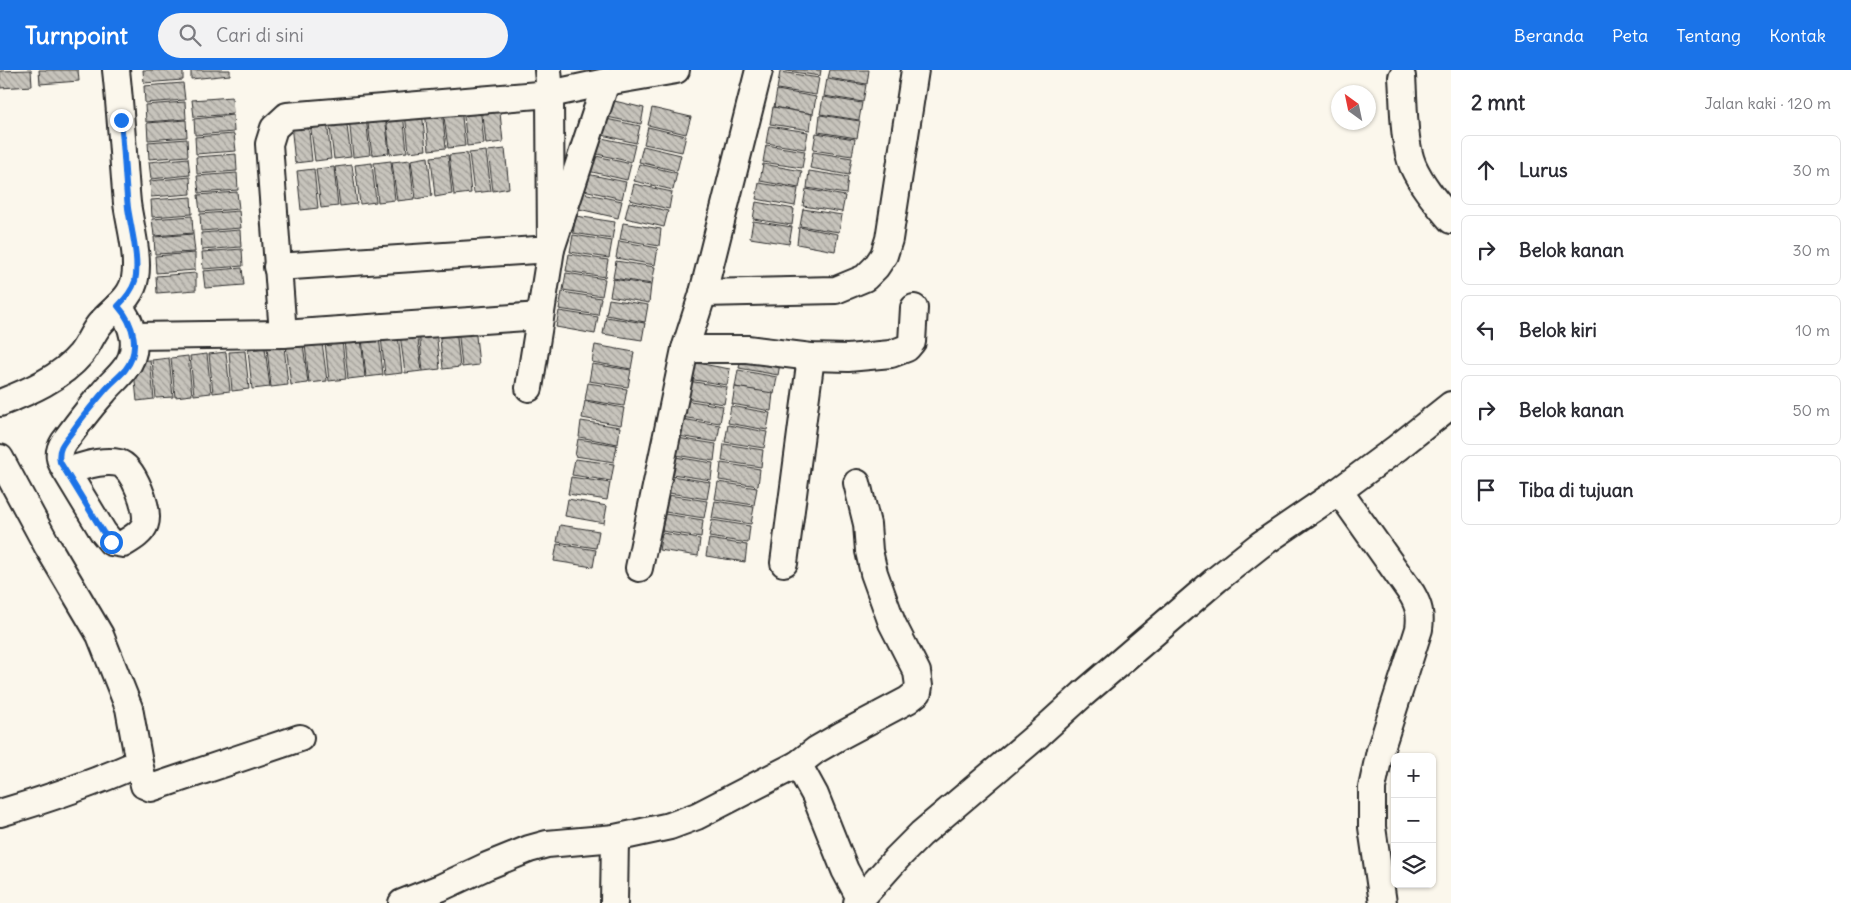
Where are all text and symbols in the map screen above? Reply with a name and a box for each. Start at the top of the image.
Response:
search box [158,13,508,58]
text: Turnpoint [25,20,128,50]
icon: search [176,21,204,49]
text: Cari di sini [216,23,304,47]
text: Beranda [1514,24,1584,47]
text: Peta [1612,24,1648,47]
text: Tentang [1676,24,1741,47]
text: Kontak [1769,24,1826,47]
north arrow [1331,85,1376,130]
text: 2 mnt [1471,89,1525,116]
text: Jalan kaki · 120 m [1704,93,1831,113]
route end [110,109,133,132]
icon: ahead [1472,156,1500,184]
text: Lurus [1519,158,1568,182]
text: 30 m [1793,160,1830,180]
icon: right [1472,236,1500,264]
text: Belok kanan [1519,238,1624,262]
text: 30 m [1793,240,1830,260]
icon: left [1472,316,1500,344]
text: Belok kiri [1519,318,1597,342]
text: 10 m [1795,320,1830,340]
icon: right [1472,396,1500,424]
text: Belok kanan [1519,398,1624,422]
text: 50 m [1792,400,1830,420]
icon: arrive [1472,476,1500,504]
text: Tiba di tujuan [1519,478,1634,502]
route start [100,531,123,554]
map controls [1391,753,1436,888]
button: + [1391,753,1436,798]
button: − [1391,798,1436,843]
button: layers [1391,843,1436,888]

